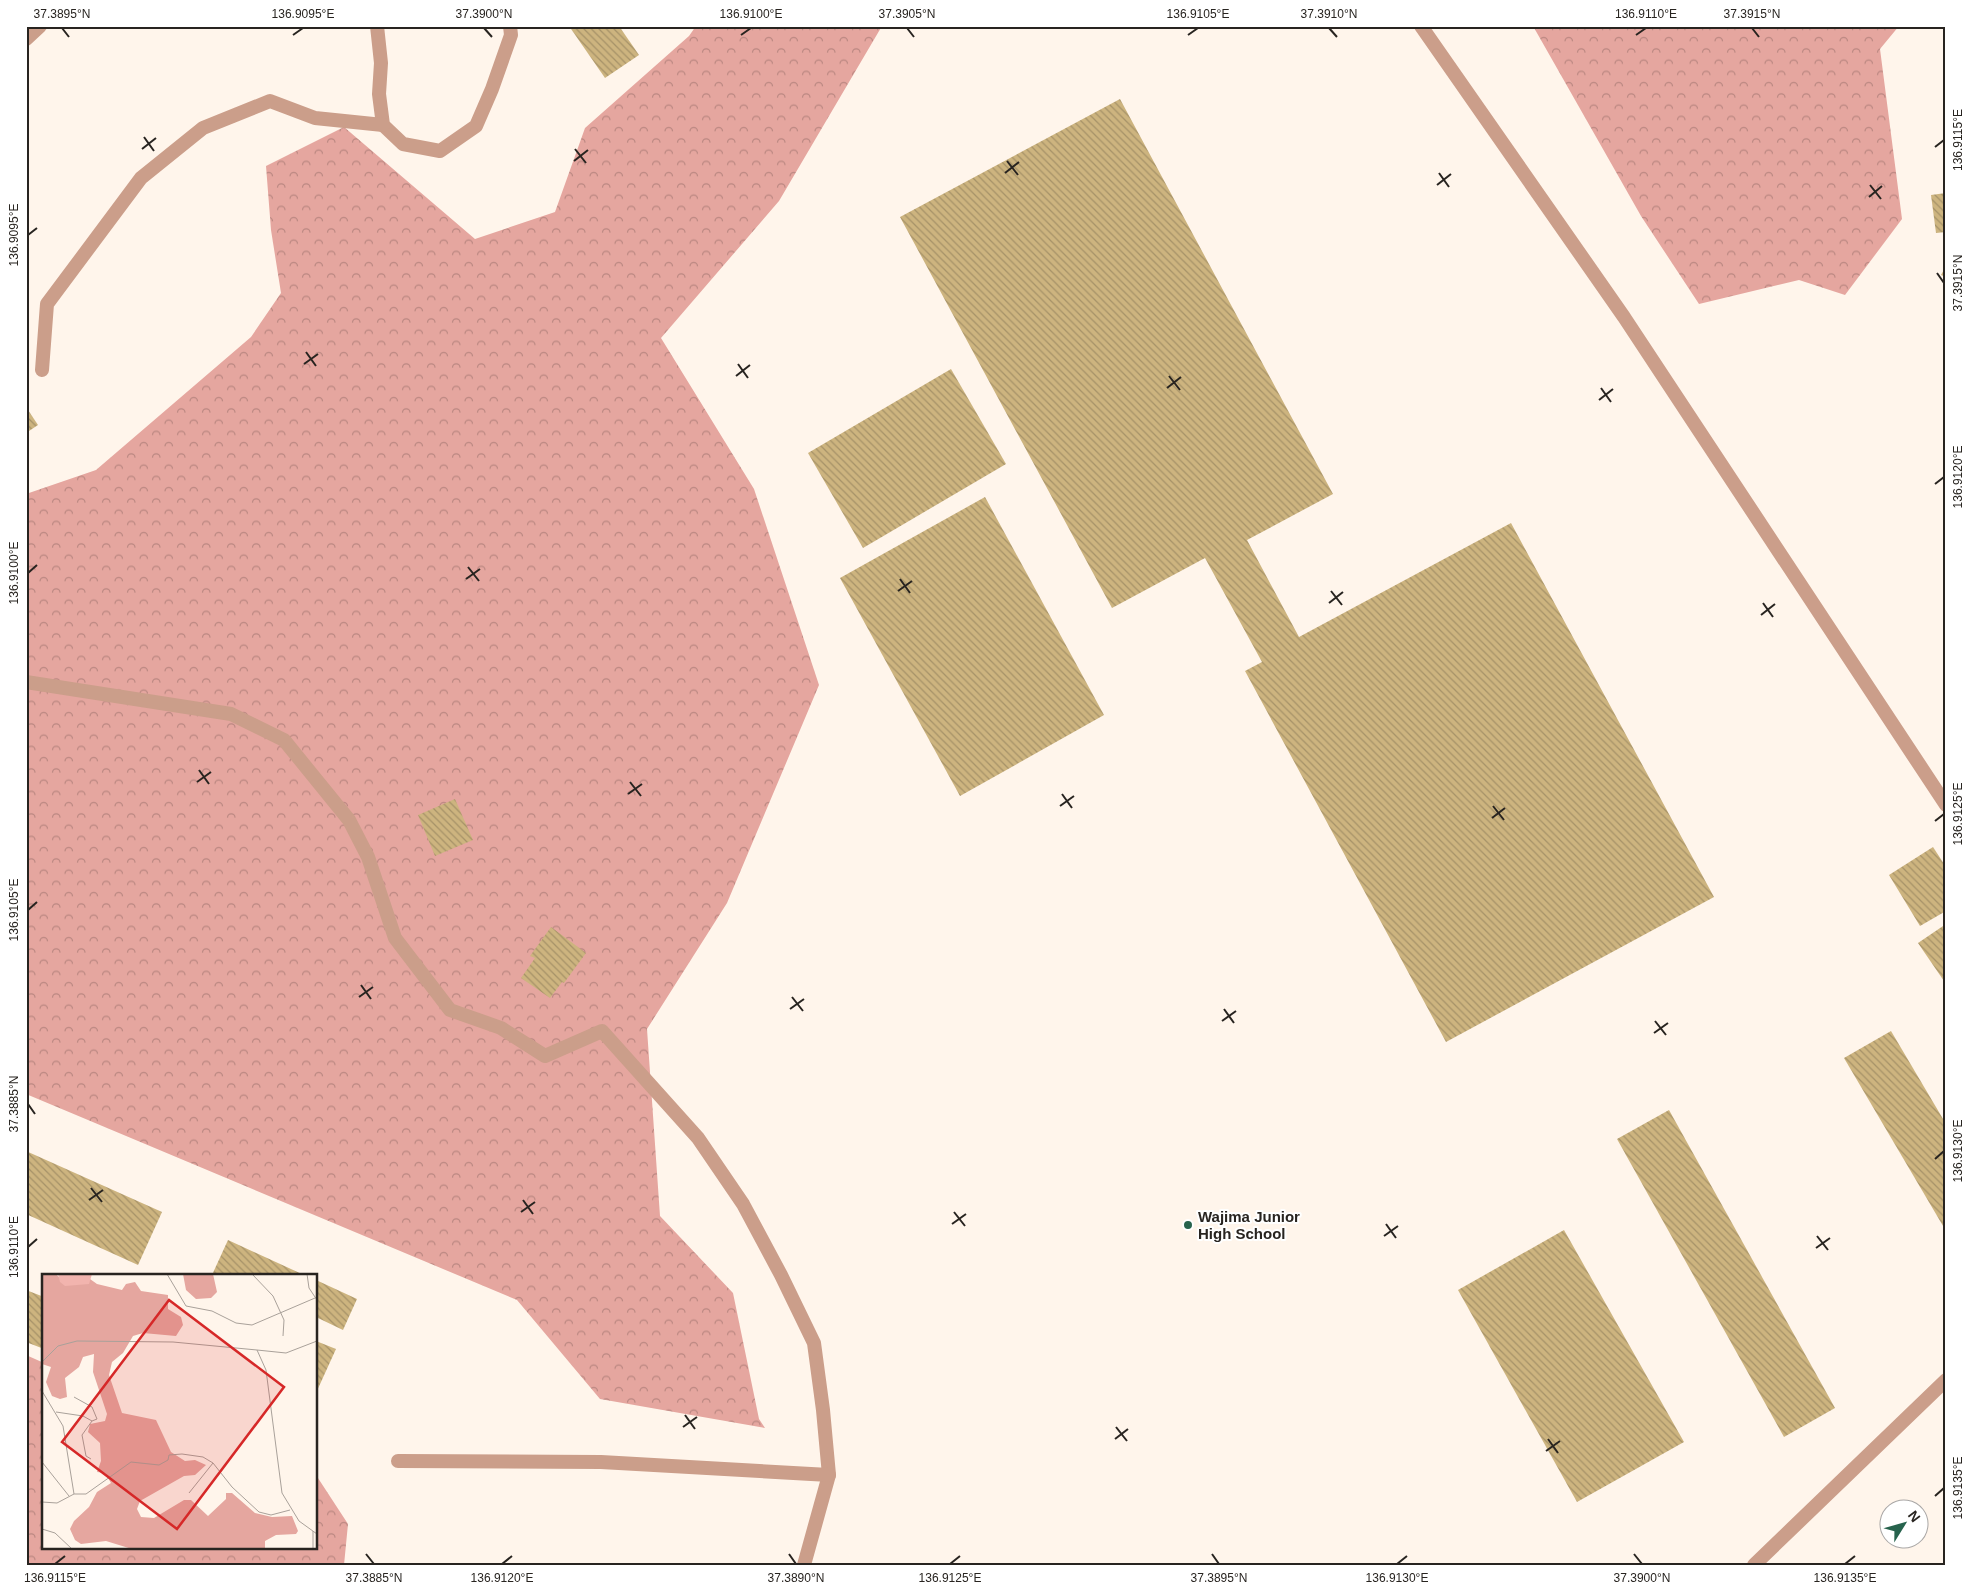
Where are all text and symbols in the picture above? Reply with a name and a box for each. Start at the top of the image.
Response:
text: 37.3895°N [34,7,90,21]
text: 136.9095°E [272,7,334,21]
text: 37.3900°N [456,7,512,21]
text: 136.9100°E [720,7,782,21]
text: 37.3905°N [879,7,935,21]
text: 136.9105°E [1167,7,1229,21]
text: 37.3910°N [1301,7,1357,21]
text: 136.9110°E [1615,7,1677,21]
text: 37.3915°N [1724,7,1780,21]
text: 136.9115°E [1951,109,1965,171]
text: 136.9095°E [7,204,21,266]
text: 37.3915°N [1951,255,1965,311]
text: 136.9120°E [1951,446,1965,508]
text: 136.9100°E [7,542,21,604]
text: 136.9125°E [1951,783,1965,845]
text: 136.9105°E [7,879,21,941]
text: 37.3885°N [7,1076,21,1132]
text: 136.9130°E [1951,1120,1965,1182]
place label: Wajima Junior High School [1198,1208,1300,1242]
text: 136.9110°E [7,1216,21,1278]
marker: Wajima Junior High School [1182,1219,1194,1231]
inset map [42,1274,318,1548]
text: 136.9135°E [1951,1457,1965,1519]
north arrow [1880,1498,1930,1548]
text: N [1905,1507,1924,1525]
text: 136.9115°E [24,1571,86,1585]
text: 37.3885°N [346,1571,402,1585]
text: 136.9120°E [471,1571,533,1585]
text: 37.3890°N [768,1571,824,1585]
text: 136.9125°E [919,1571,981,1585]
text: 37.3895°N [1191,1571,1247,1585]
text: 136.9130°E [1366,1571,1428,1585]
text: 37.3900°N [1614,1571,1670,1585]
text: 136.9135°E [1814,1571,1876,1585]

